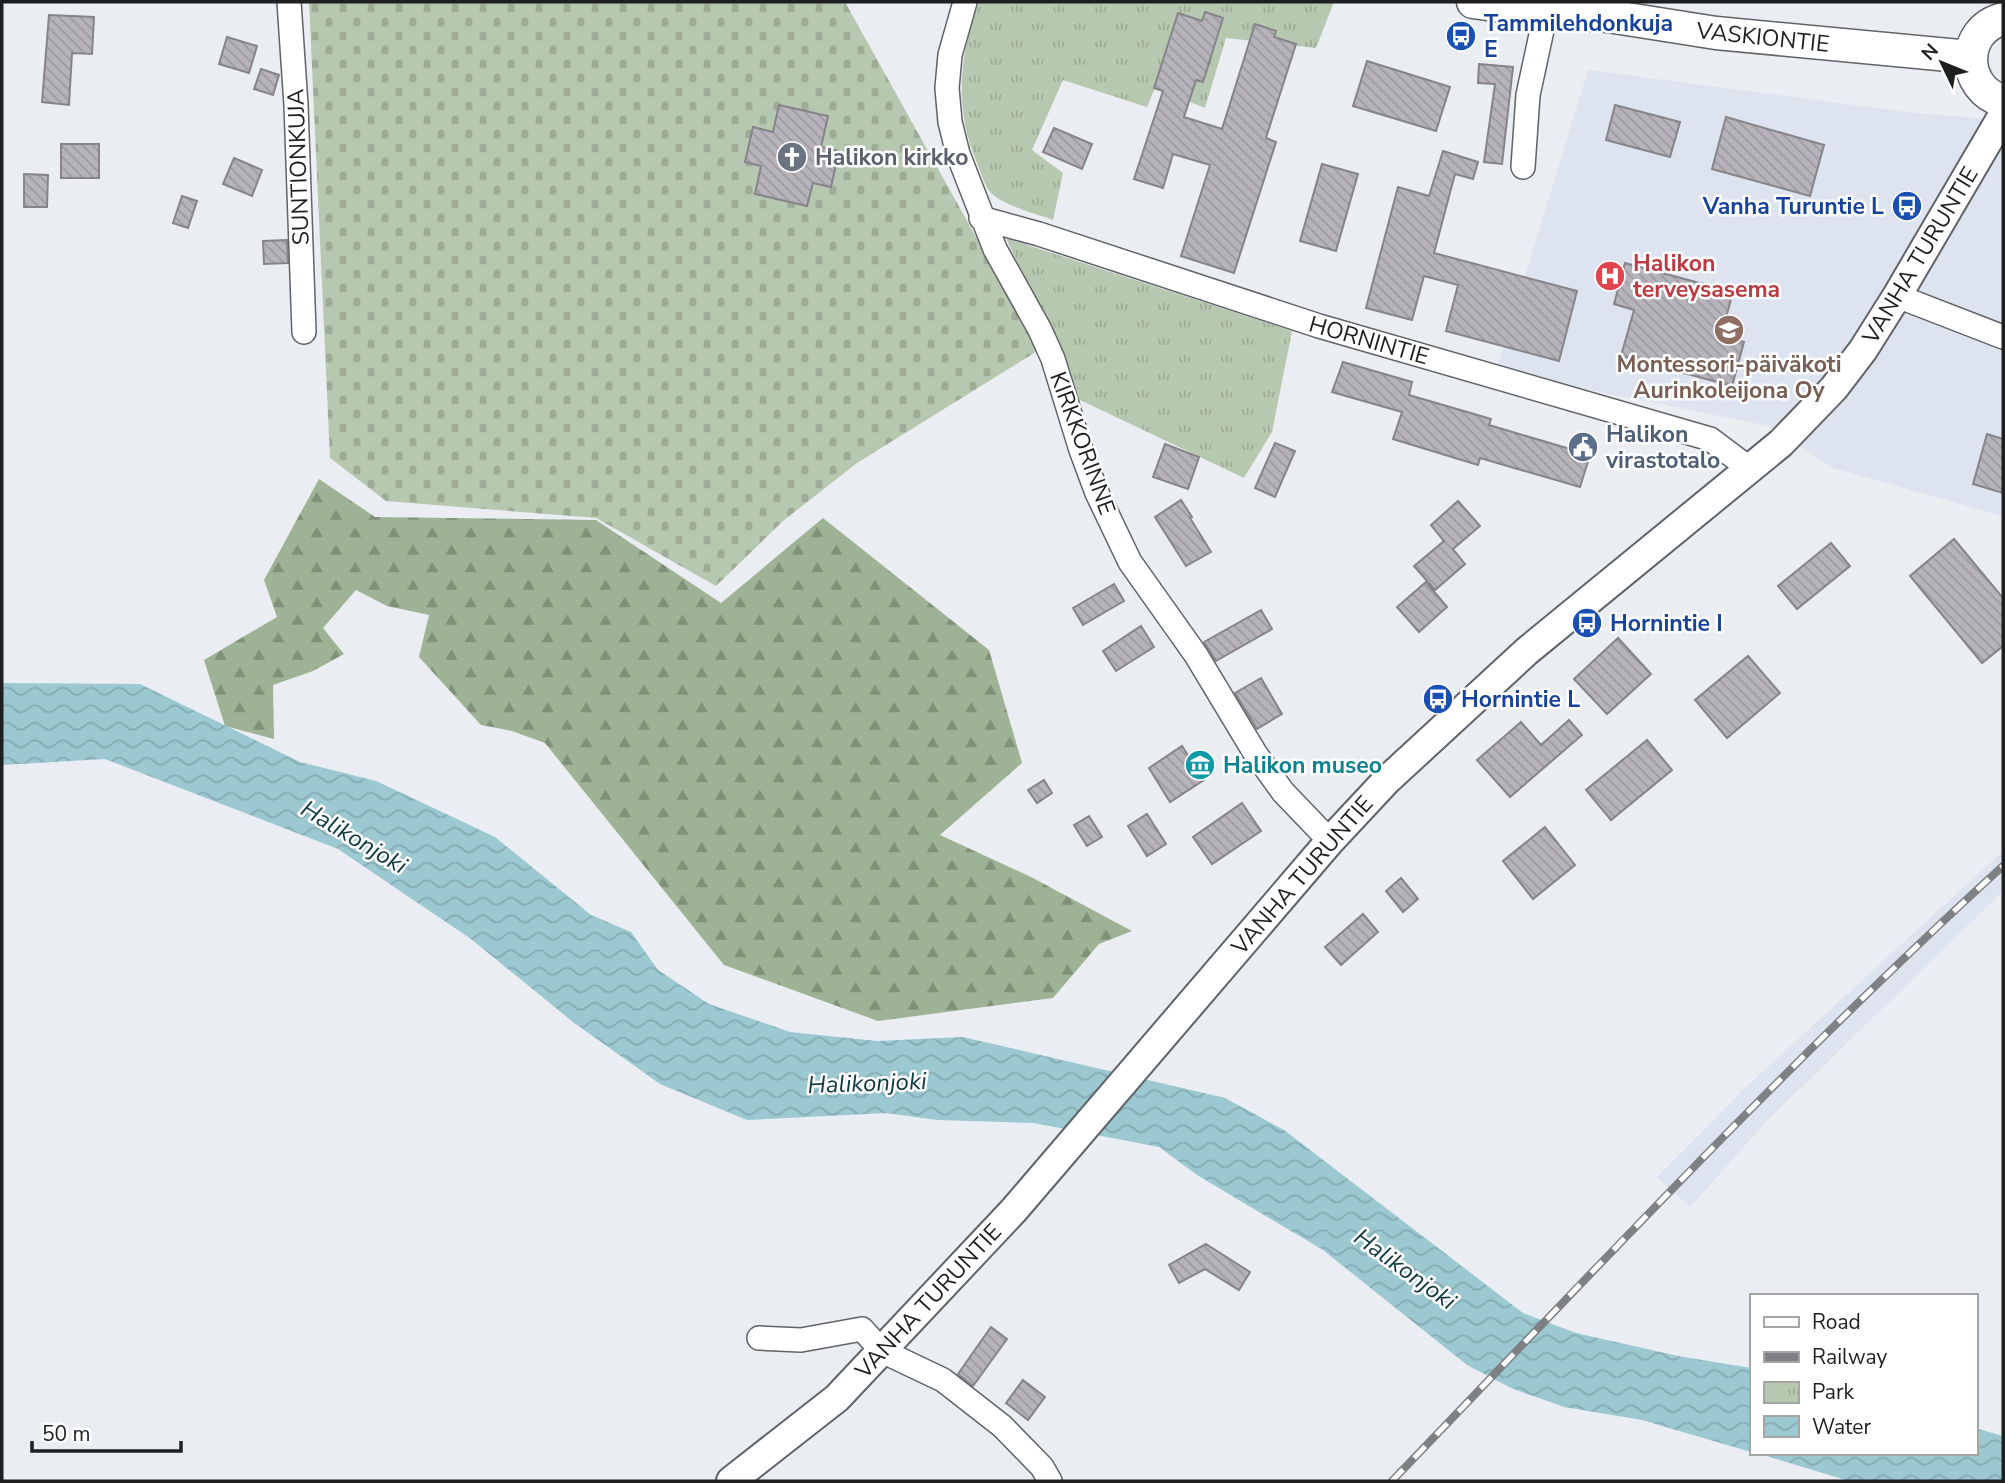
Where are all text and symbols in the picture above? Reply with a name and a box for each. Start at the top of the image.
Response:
place label: Tammilehdonkuja E [1484,8,1673,65]
street label: VASKIONTIE [1694,15,1831,60]
bus stop icon: Tammilehdonkuja E [1444,19,1478,53]
north arrow [1907,28,1977,98]
text: N [1916,38,1945,66]
street label: SUNTIONKUJA [280,88,317,246]
church icon: Halikon kirkko [775,140,809,174]
place label: Halikon kirkko [815,142,968,173]
street label: VANHA TURUNTIE [1855,161,1986,350]
bus stop icon: Vanha Turuntie L [1890,189,1924,223]
place label: Vanha Turuntie L [1702,191,1884,222]
place label: Halikon terveysasema [1633,248,1780,305]
hospital icon: Halikon terveysasema [1593,259,1627,293]
street label: HORNINTIE [1305,309,1433,372]
school or university icon: Montessori-päiväkoti Aurinkoleijona Oy [1712,313,1746,347]
place label: Montessori-päiväkoti Aurinkoleijona Oy [1616,349,1842,406]
street label: KIRKKORINNE [1042,367,1123,519]
place label: Halikon virastotalo [1605,419,1720,476]
public building icon: Halikon virastotalo [1566,430,1600,464]
bus stop icon: Hornintie I [1570,606,1604,640]
place label: Hornintie I [1610,608,1723,639]
bus stop icon: Hornintie L [1421,682,1455,716]
place label: Hornintie L [1461,684,1580,715]
museum icon: Halikon museo [1183,748,1217,782]
place label: Halikon museo [1223,750,1382,781]
street label: VANHA TURUNTIE [1224,789,1380,962]
water label: Halikonjoki [295,793,414,882]
water label: Halikonjoki [807,1065,927,1101]
street label: VANHA TURUNTIE [848,1217,1008,1386]
water label: Halikonjoki [1347,1221,1463,1317]
legend [1750,1294,1977,1455]
text: Road [1812,1308,1861,1336]
text: Railway [1812,1343,1887,1371]
text: Park [1812,1378,1854,1406]
scale bar [32,1410,180,1454]
text: Water [1812,1413,1871,1441]
text: 50 m [42,1420,91,1448]

